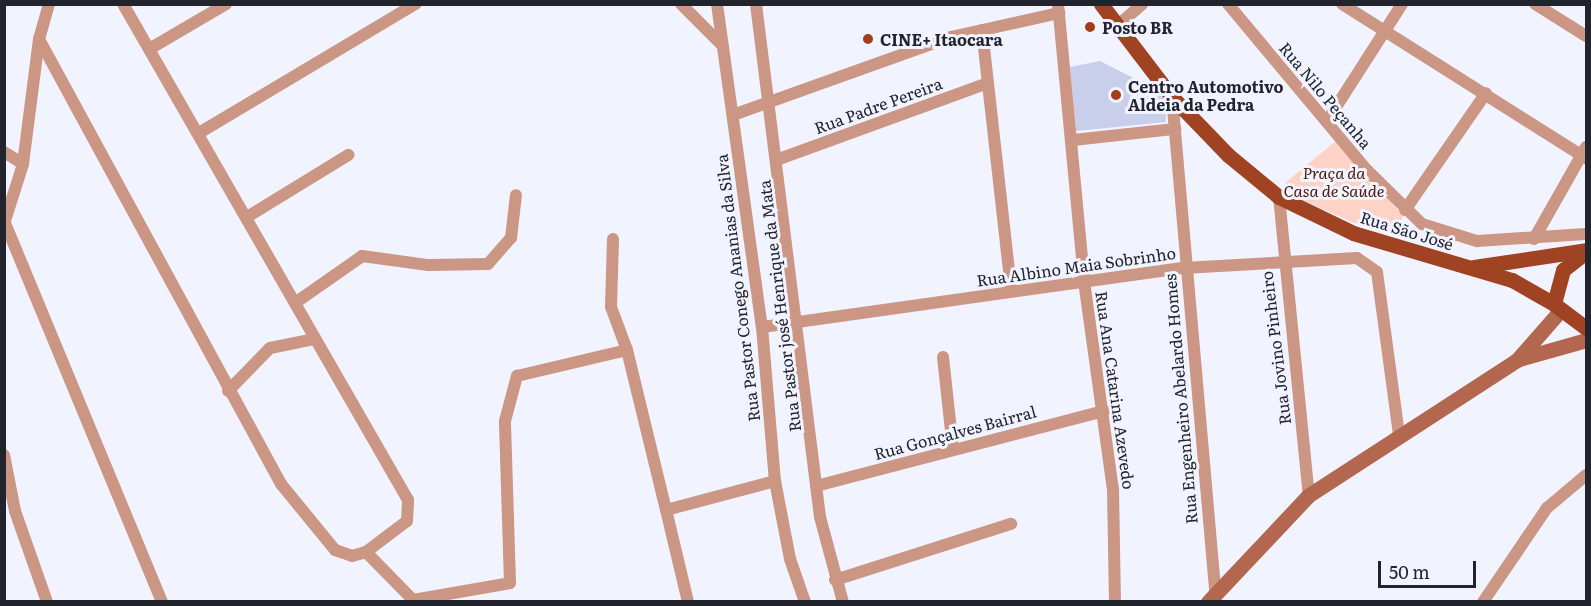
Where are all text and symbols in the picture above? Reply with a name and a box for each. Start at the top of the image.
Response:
place label: Posto BR [1102,17,1173,37]
marker: Posto BR [1083,20,1097,34]
place label: CINE+ Itaocara [880,29,1003,49]
marker: CINE+ Itaocara [861,32,875,46]
street label: Rua Nilo Peçanha [1276,38,1376,152]
street label: Rua Padre Pereira [811,73,945,137]
place label: Centro Automotivo Aldeia da Pedra [1128,76,1284,114]
marker: Centro Automotivo Aldeia da Pedra [1109,88,1123,102]
street label: Rua Pastor Conego Ananias da Silva [711,153,763,423]
park label: Praça da Casa de Saúde [1284,162,1384,200]
street label: Rua Pastor josé Henrique da Mata [754,179,804,433]
street label: Rua São José [1358,207,1456,253]
street label: Rua Albino Maia Sobrinho [975,243,1177,289]
street label: Rua Jovino Pinheiro [1256,270,1294,426]
street label: Rua Engenheiro Abelardo Homes [1160,273,1200,525]
street label: Rua Ana Catarina Azevedo [1093,290,1139,490]
street label: Rua Gonçalves Bairral [872,401,1038,463]
scale bar [1381,549,1478,587]
text: 50 m [1389,558,1430,585]

